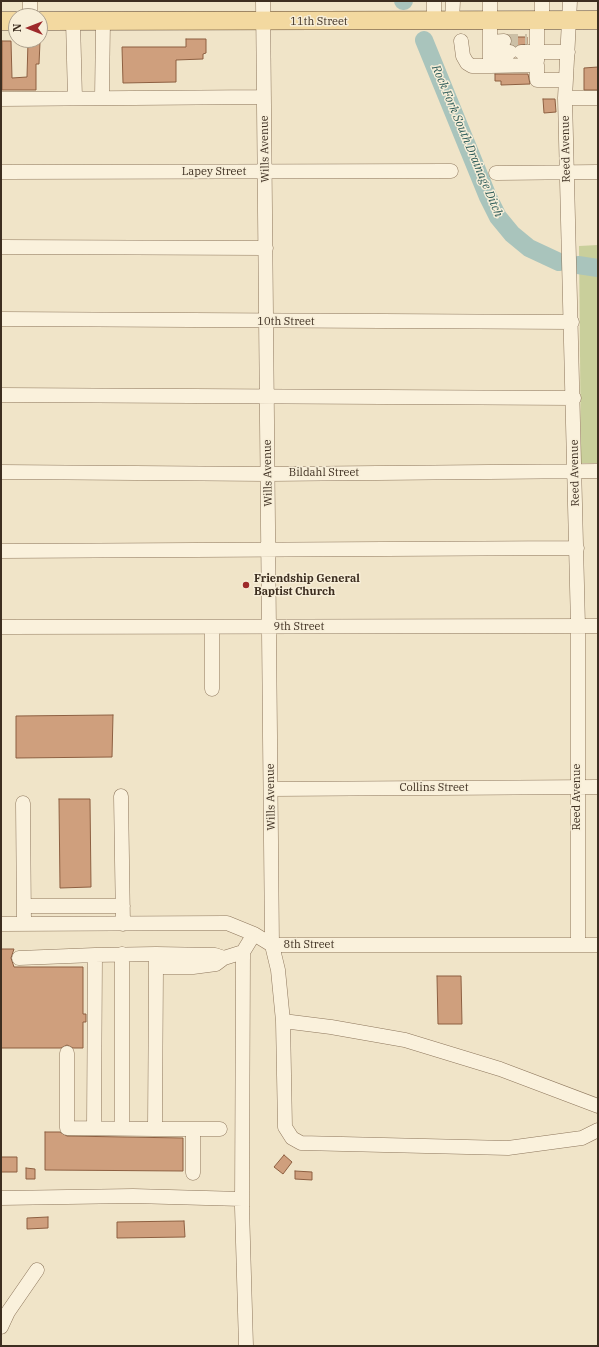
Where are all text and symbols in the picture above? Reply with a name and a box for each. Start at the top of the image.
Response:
north arrow [8,8,48,48]
street label: 11th Street [290,15,348,29]
text: N [10,24,24,32]
water label: Rock Fork South Drainage Ditch [428,63,506,219]
street label: Wills Avenue [258,115,272,183]
street label: Reed Avenue [559,115,573,183]
street label: Lapey Street [182,165,246,179]
street label: 10th Street [257,315,315,329]
street label: Wills Avenue [261,439,275,507]
street label: Reed Avenue [568,439,582,507]
street label: Bildahl Street [289,466,359,480]
place label: Friendship General Baptist Church [254,572,360,598]
marker: Friendship General Baptist Church [241,580,251,590]
street label: 9th Street [274,620,324,634]
street label: Wills Avenue [264,763,278,831]
street label: Reed Avenue [570,763,584,831]
street label: Collins Street [399,781,469,795]
street label: 8th Street [284,938,334,952]

